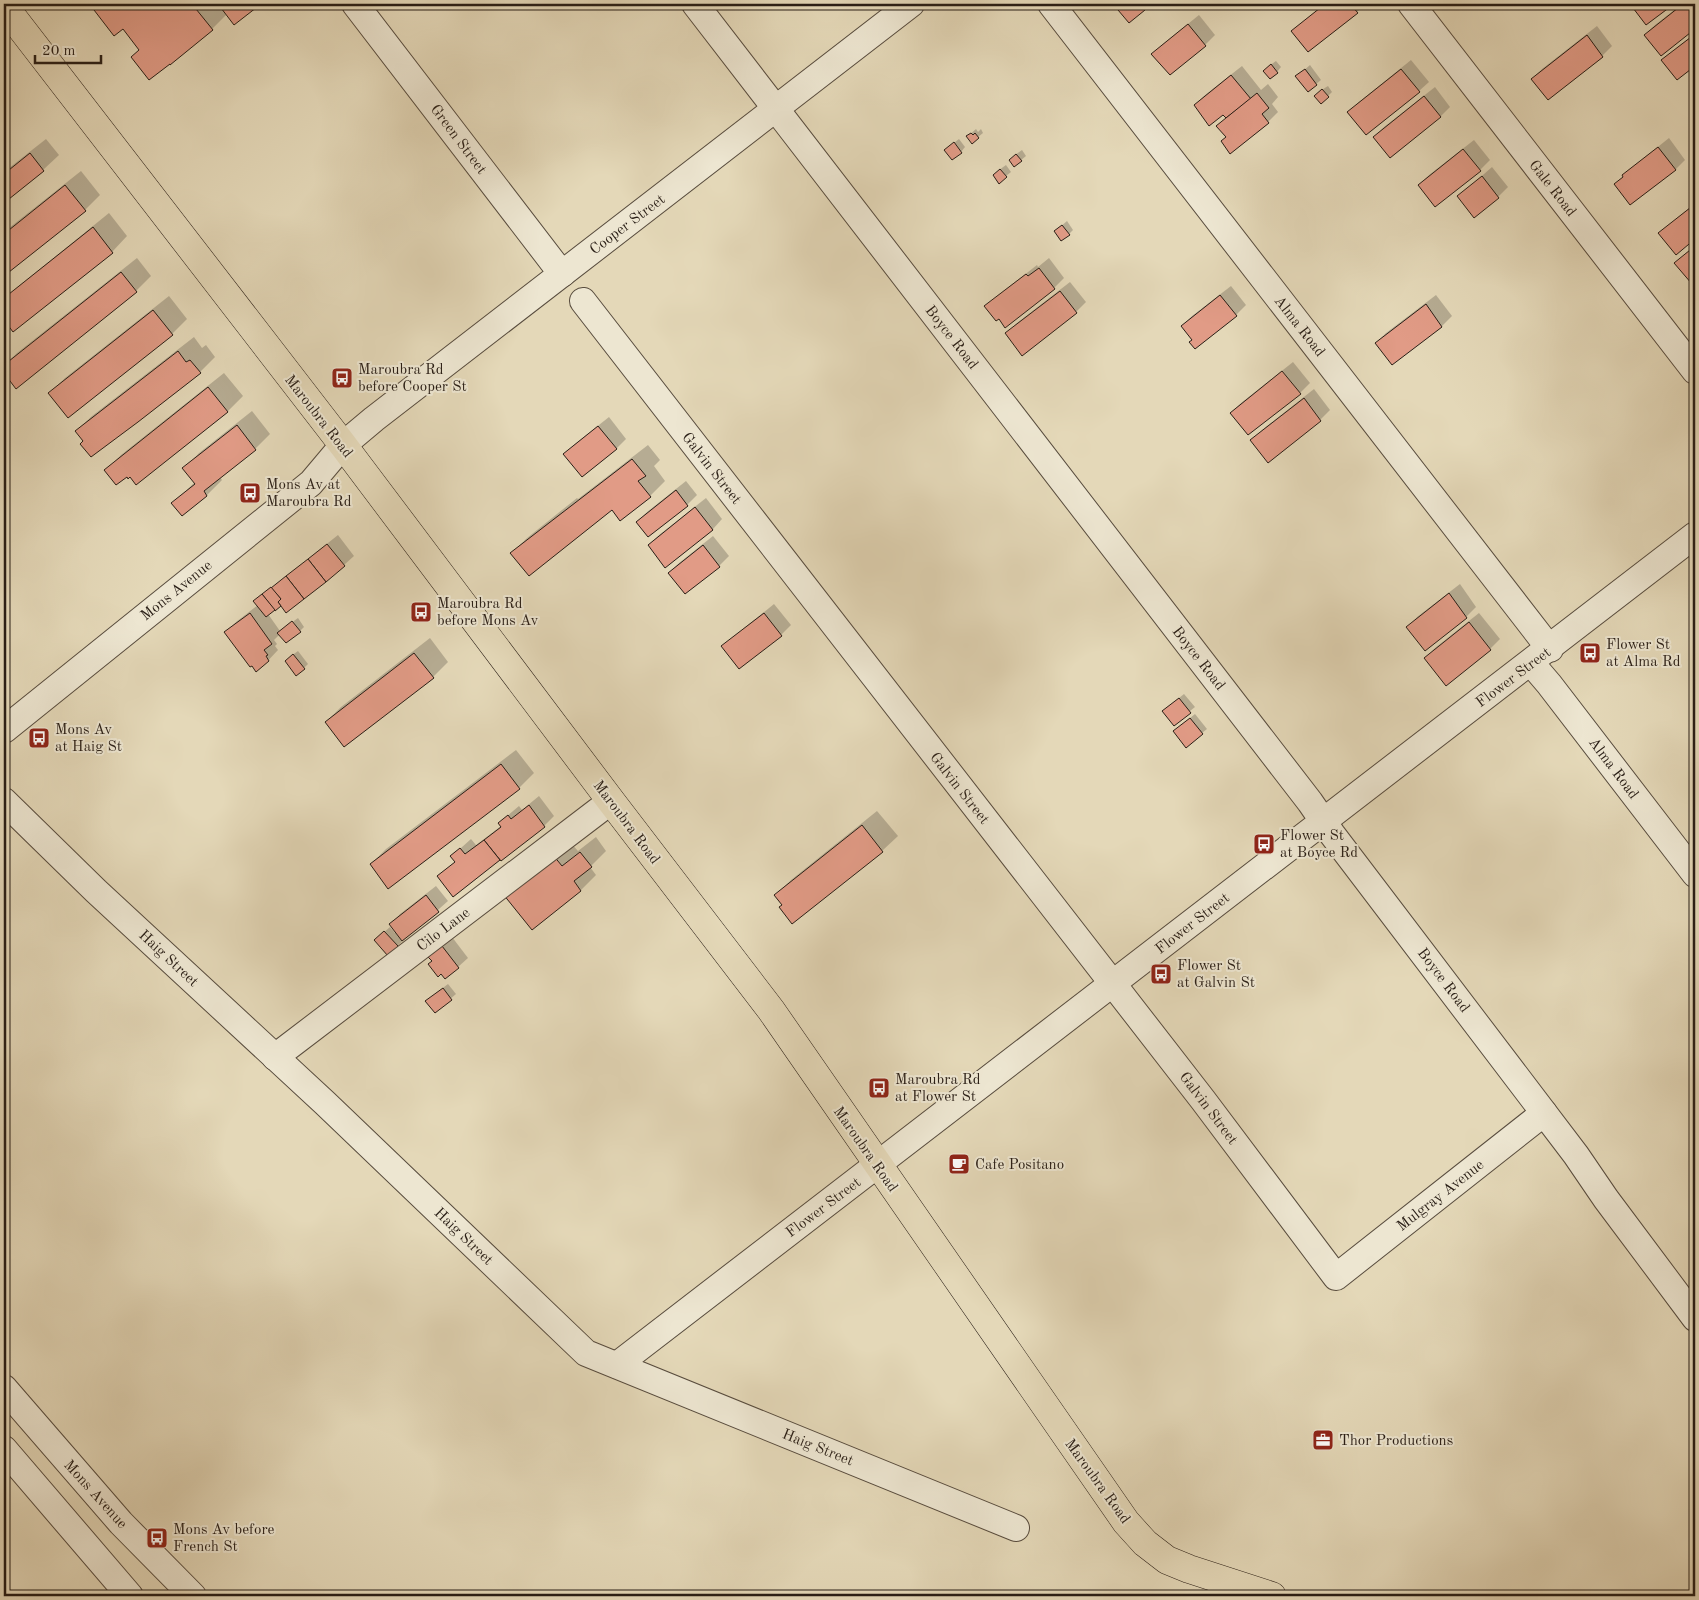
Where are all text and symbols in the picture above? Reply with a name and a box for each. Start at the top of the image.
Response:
scale bar [35,32,101,64]
text: 20 m [42,44,76,59]
street label: Green Street [427,102,489,177]
street label: Gale Road [1525,158,1578,220]
street label: Cooper Street [588,192,668,258]
street label: Alma Road [1271,294,1327,360]
street label: Boyce Road [921,303,980,373]
place label: Maroubra Rd before Cooper St [358,363,467,395]
bus stop icon: Maroubra Rd before Cooper St [330,366,354,390]
street label: Maroubra Road [281,373,355,461]
street label: Galvin Street [678,430,743,508]
place label: Mons Av at Maroubra Rd [266,478,352,510]
bus stop icon: Mons Av at Maroubra Rd [238,481,262,505]
street label: Mons Avenue [139,558,215,624]
place label: Maroubra Rd before Mons Av [437,597,539,629]
bus stop icon: Maroubra Rd before Mons Av [409,600,433,624]
street label: Boyce Road [1168,624,1227,694]
place label: Flower St at Alma Rd [1606,638,1681,670]
bus stop icon: Flower St at Alma Rd [1578,641,1602,665]
street label: Flower Street [1474,645,1554,711]
place label: Mons Av at Haig St [55,723,122,755]
bus stop icon: Mons Av at Haig St [27,726,51,750]
street label: Alma Road [1585,735,1641,802]
street label: Galvin Street [926,750,991,828]
street label: Maroubra Road [590,778,662,868]
place label: Flower St at Boyce Rd [1280,829,1358,861]
bus stop icon: Flower St at Boyce Rd [1252,832,1276,856]
street label: Flower Street [1153,891,1233,958]
street label: Cilo Lane [415,905,473,955]
street label: Haig Street [135,928,201,990]
street label: Boyce Road [1414,946,1472,1016]
place label: Flower St at Galvin St [1177,959,1255,991]
bus stop icon: Flower St at Galvin St [1149,962,1173,986]
street label: Galvin Street [1176,1070,1240,1148]
place label: Maroubra Rd at Flower St [895,1073,981,1105]
bus stop icon: Maroubra Rd at Flower St [867,1076,891,1100]
street label: Maroubra Road [830,1104,900,1195]
cafe icon: Cafe Positano [947,1152,971,1176]
place label: Cafe Positano [975,1158,1064,1173]
street label: Mulgray Avenue [1395,1158,1487,1235]
street label: Flower Street [784,1175,864,1241]
street label: Haig Street [431,1206,495,1269]
street label: Haig Street [780,1427,855,1469]
office icon: Thor Productions [1311,1428,1335,1452]
place label: Thor Productions [1339,1434,1453,1449]
street label: Maroubra Road [1061,1437,1132,1527]
street label: Mons Avenue [60,1458,129,1532]
place label: Mons Av before French St [173,1523,275,1555]
bus stop icon: Mons Av before French St [145,1526,169,1550]

